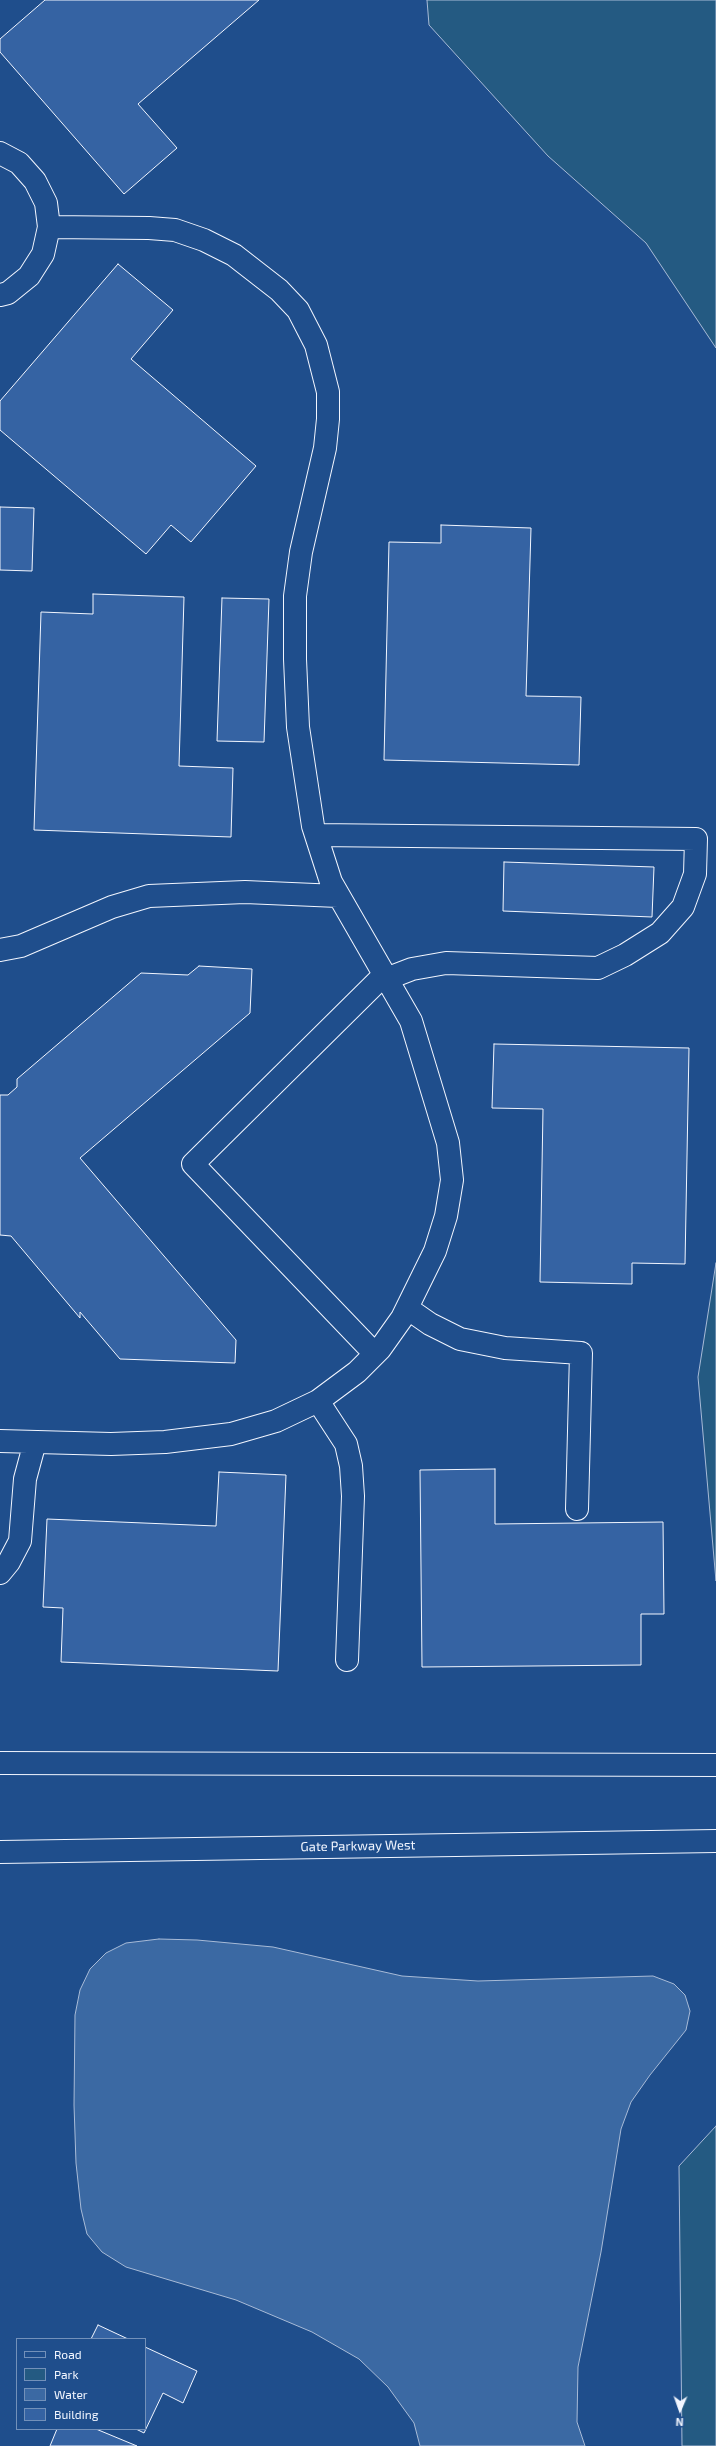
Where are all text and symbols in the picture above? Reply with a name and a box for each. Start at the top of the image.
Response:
street label: Gate Parkway West [300,1837,416,1855]
legend [16,2338,146,2430]
text: Road [54,2347,82,2361]
text: Park [54,2367,79,2381]
text: Water [54,2387,88,2401]
north arrow [660,2390,700,2430]
text: Building [54,2407,98,2421]
text: N [675,2416,684,2429]

